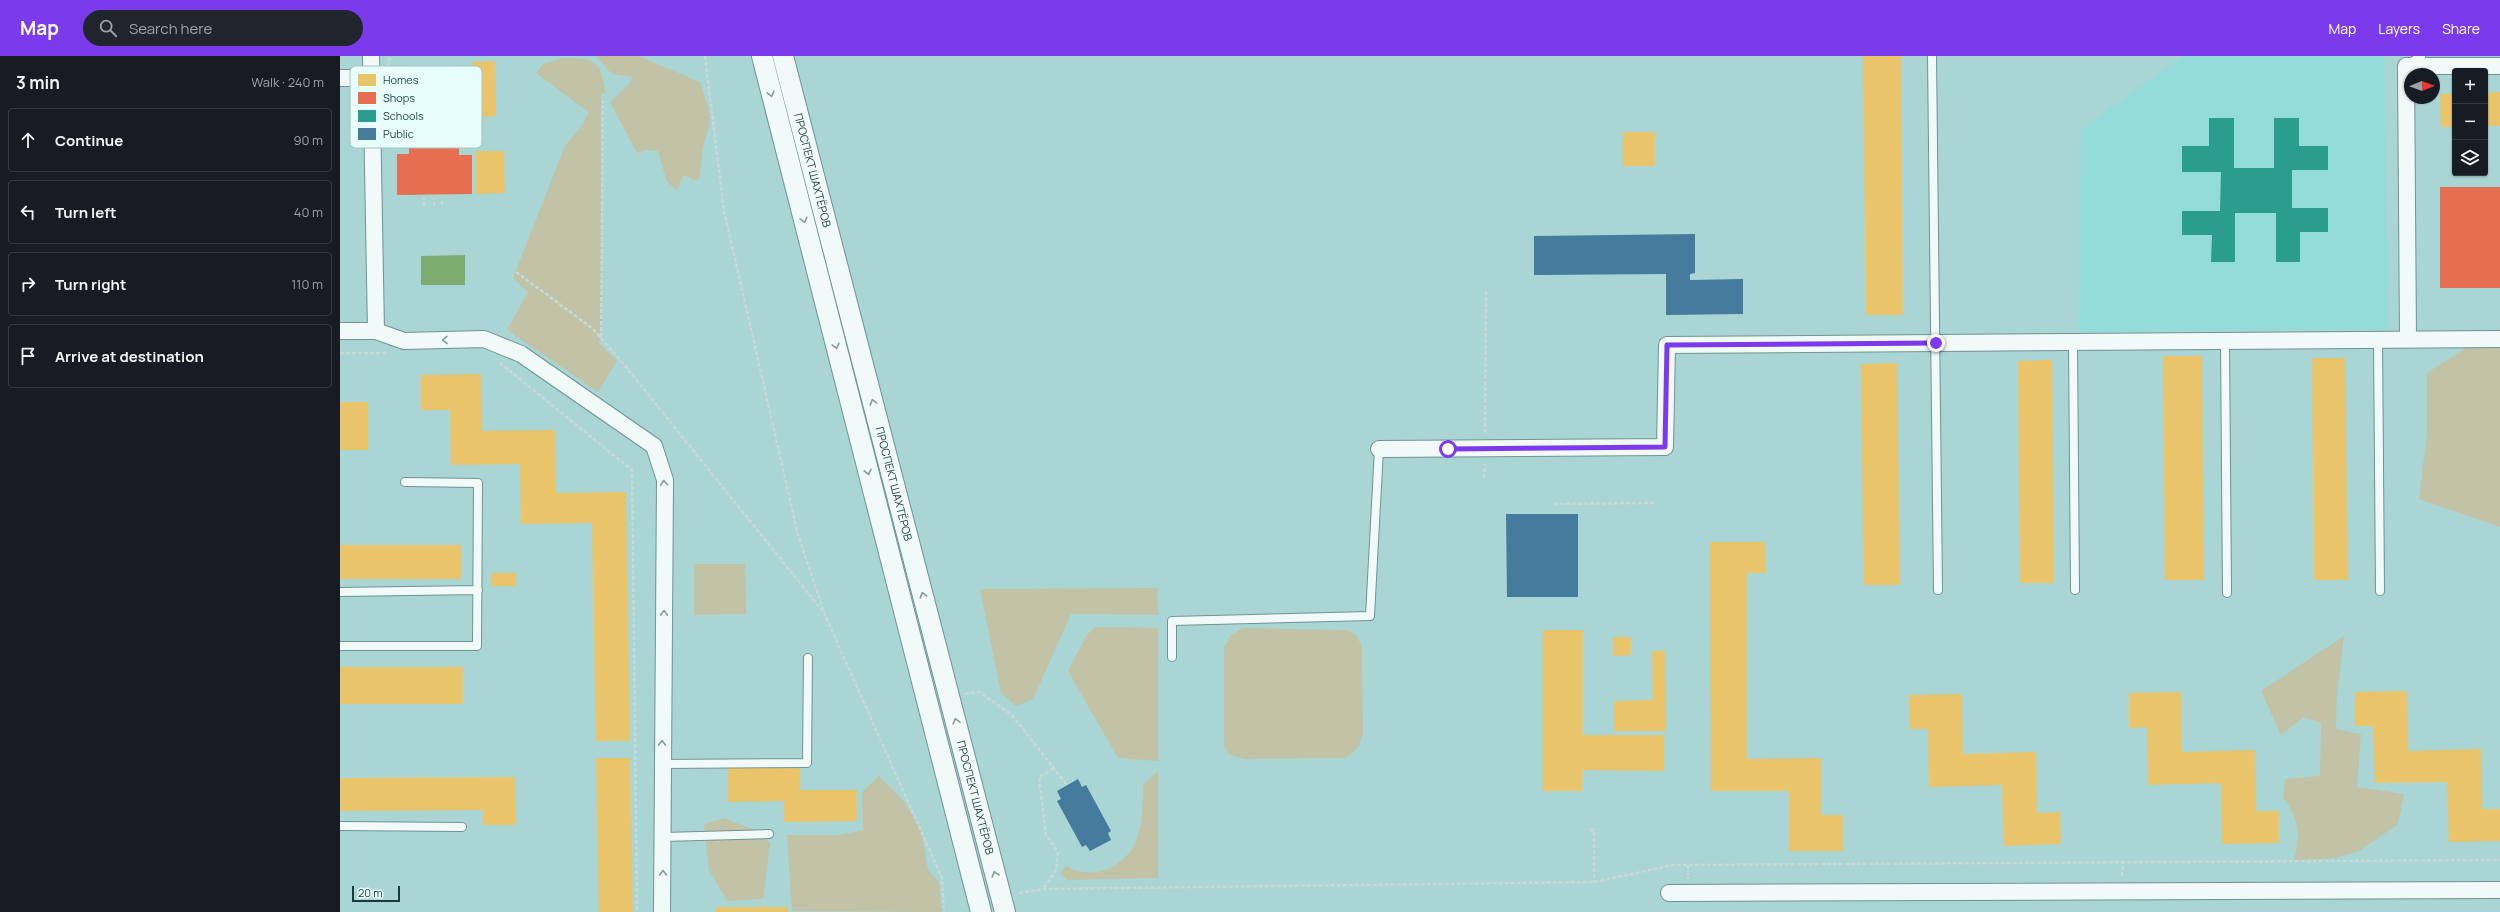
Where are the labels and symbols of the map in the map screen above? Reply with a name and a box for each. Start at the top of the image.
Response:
legend [350,66,482,148]
north arrow [2404,68,2440,104]
text: Homes [383,72,419,87]
text: Shops [383,90,415,105]
one-way arrow [767,91,775,97]
text: Schools [383,108,424,123]
street label: ПРОСПЕКТ ШАХТЁРОВ [791,111,835,229]
text: Public [383,126,414,141]
one-way arrow [799,217,807,223]
route end [1927,334,1945,352]
one-way arrow [442,336,448,344]
one-way arrow [831,342,840,349]
one-way arrow [869,399,878,406]
street label: ПРОСПЕКТ ШАХТЁРОВ [872,425,916,543]
route start [1439,440,1457,458]
one-way arrow [864,468,872,475]
one-way arrow [660,480,669,486]
one-way arrow [919,592,928,599]
one-way arrow [659,610,668,616]
one-way arrow [952,718,960,725]
street label: ПРОСПЕКТ ШАХТЁРОВ [954,739,998,856]
one-way arrow [658,740,666,746]
one-way arrow [659,870,667,876]
one-way arrow [992,871,1000,877]
scale bar [352,884,400,903]

